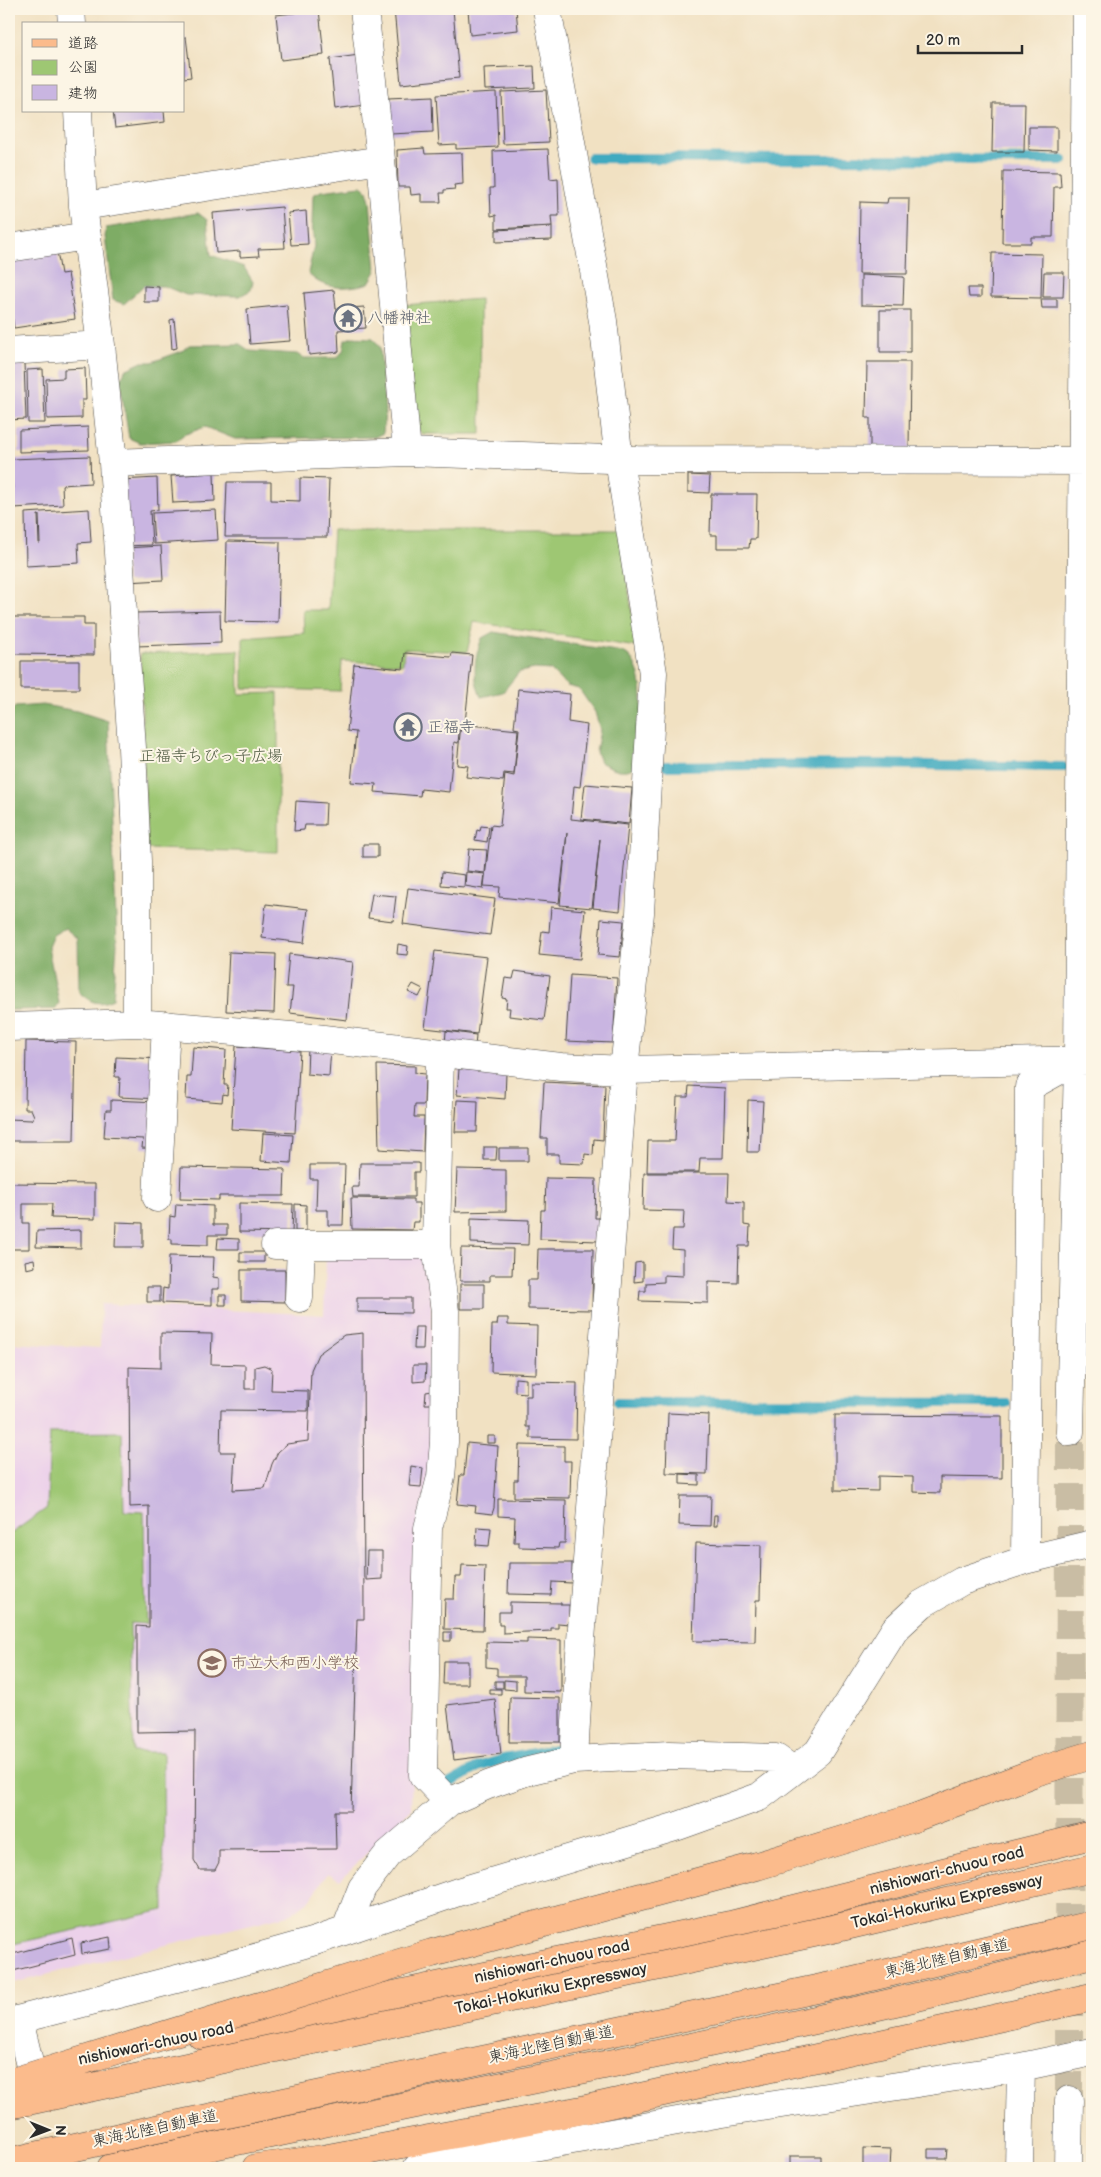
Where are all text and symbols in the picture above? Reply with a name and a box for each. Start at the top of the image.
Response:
legend [22,22,185,112]
scale bar [918,22,1022,54]
text: 20 m [926,31,960,50]
text: 道路 [68,34,98,53]
text: 公園 [68,58,98,77]
text: 建物 [68,84,98,103]
temple icon: 八幡神社 [333,303,363,333]
place label: 八幡神社 [367,309,431,328]
temple icon: 正福寺 [393,712,423,742]
place label: 正福寺 [427,718,475,737]
park label: 正福寺ちびっ子広場 [139,747,283,766]
school or university icon: 市立大和西小学校 [197,1648,227,1678]
place label: 市立大和西小学校 [231,1654,359,1673]
street label: nishiowari-chuou road [868,1843,1026,1899]
street label: Tokai-Hokuriku Expressway [849,1871,1045,1933]
street label: 東海北陸自動車道 [882,1935,1012,1983]
street label: nishiowari-chuou road [473,1936,631,1988]
street label: Tokai-Hokuriku Expressway [453,1959,650,2019]
street label: nishiowari-chuou road [77,2018,235,2070]
street label: 東海北陸自動車道 [486,2022,616,2068]
north arrow [22,2104,72,2154]
street label: 東海北陸自動車道 [90,2106,220,2152]
text: N [52,2125,69,2136]

